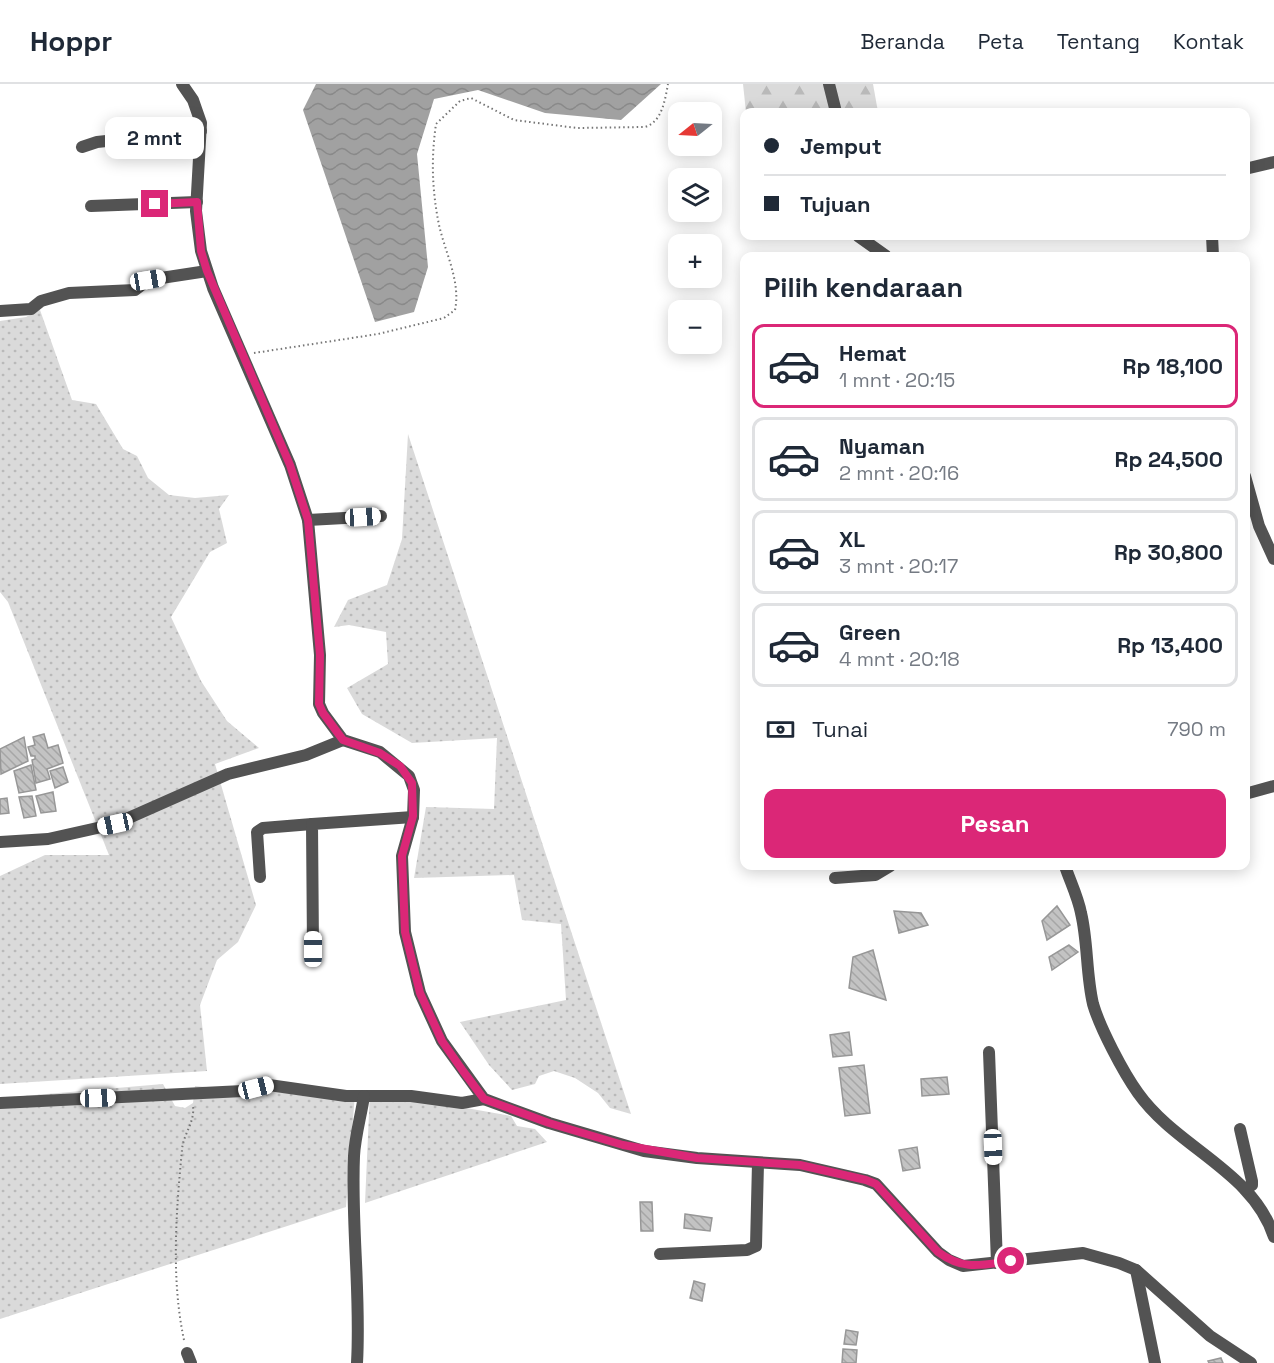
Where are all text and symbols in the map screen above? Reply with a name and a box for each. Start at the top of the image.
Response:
text: Hoppr [30,23,112,59]
text: Beranda [860,28,945,55]
text: Peta [978,28,1024,55]
text: Tentang [1057,28,1140,55]
text: Kontak [1173,28,1244,55]
north arrow [668,102,722,156]
map controls [668,102,722,354]
callout: 2 mnt [106,117,204,159]
text: 2 mnt [127,125,182,151]
text: Jemput [800,132,882,160]
button: layers [668,168,722,222]
route end [141,190,168,217]
text: Tujuan [800,190,871,218]
button: + [668,234,722,288]
car [129,268,167,292]
text: Pilih kendaraan [764,270,963,305]
button: − [668,300,722,354]
icon: car [767,339,821,393]
text: Hemat [839,339,907,367]
text: Rp 18,100 [1123,352,1223,380]
text: 1 mnt · 20:15 [839,367,955,393]
icon: car [767,432,821,486]
text: Nyaman [839,432,925,460]
text: Rp 24,500 [1115,445,1223,473]
text: 2 mnt · 20:16 [839,460,959,486]
car [345,507,381,527]
icon: car [767,525,821,579]
text: XL [839,525,865,553]
text: Rp 30,800 [1114,538,1223,566]
text: 3 mnt · 20:17 [839,553,958,579]
icon: car [767,618,821,672]
text: Green [839,618,901,646]
text: Rp 13,400 [1117,631,1223,659]
text: 4 mnt · 20:18 [839,646,960,672]
icon: cash [764,713,797,746]
text: Tunai [812,715,868,743]
text: 790 m [1167,716,1226,742]
button: Pesan [764,789,1226,858]
car [96,811,134,837]
car [304,931,322,967]
car [236,1075,276,1101]
car [80,1088,116,1108]
car [983,1129,1003,1165]
route start [997,1247,1024,1274]

